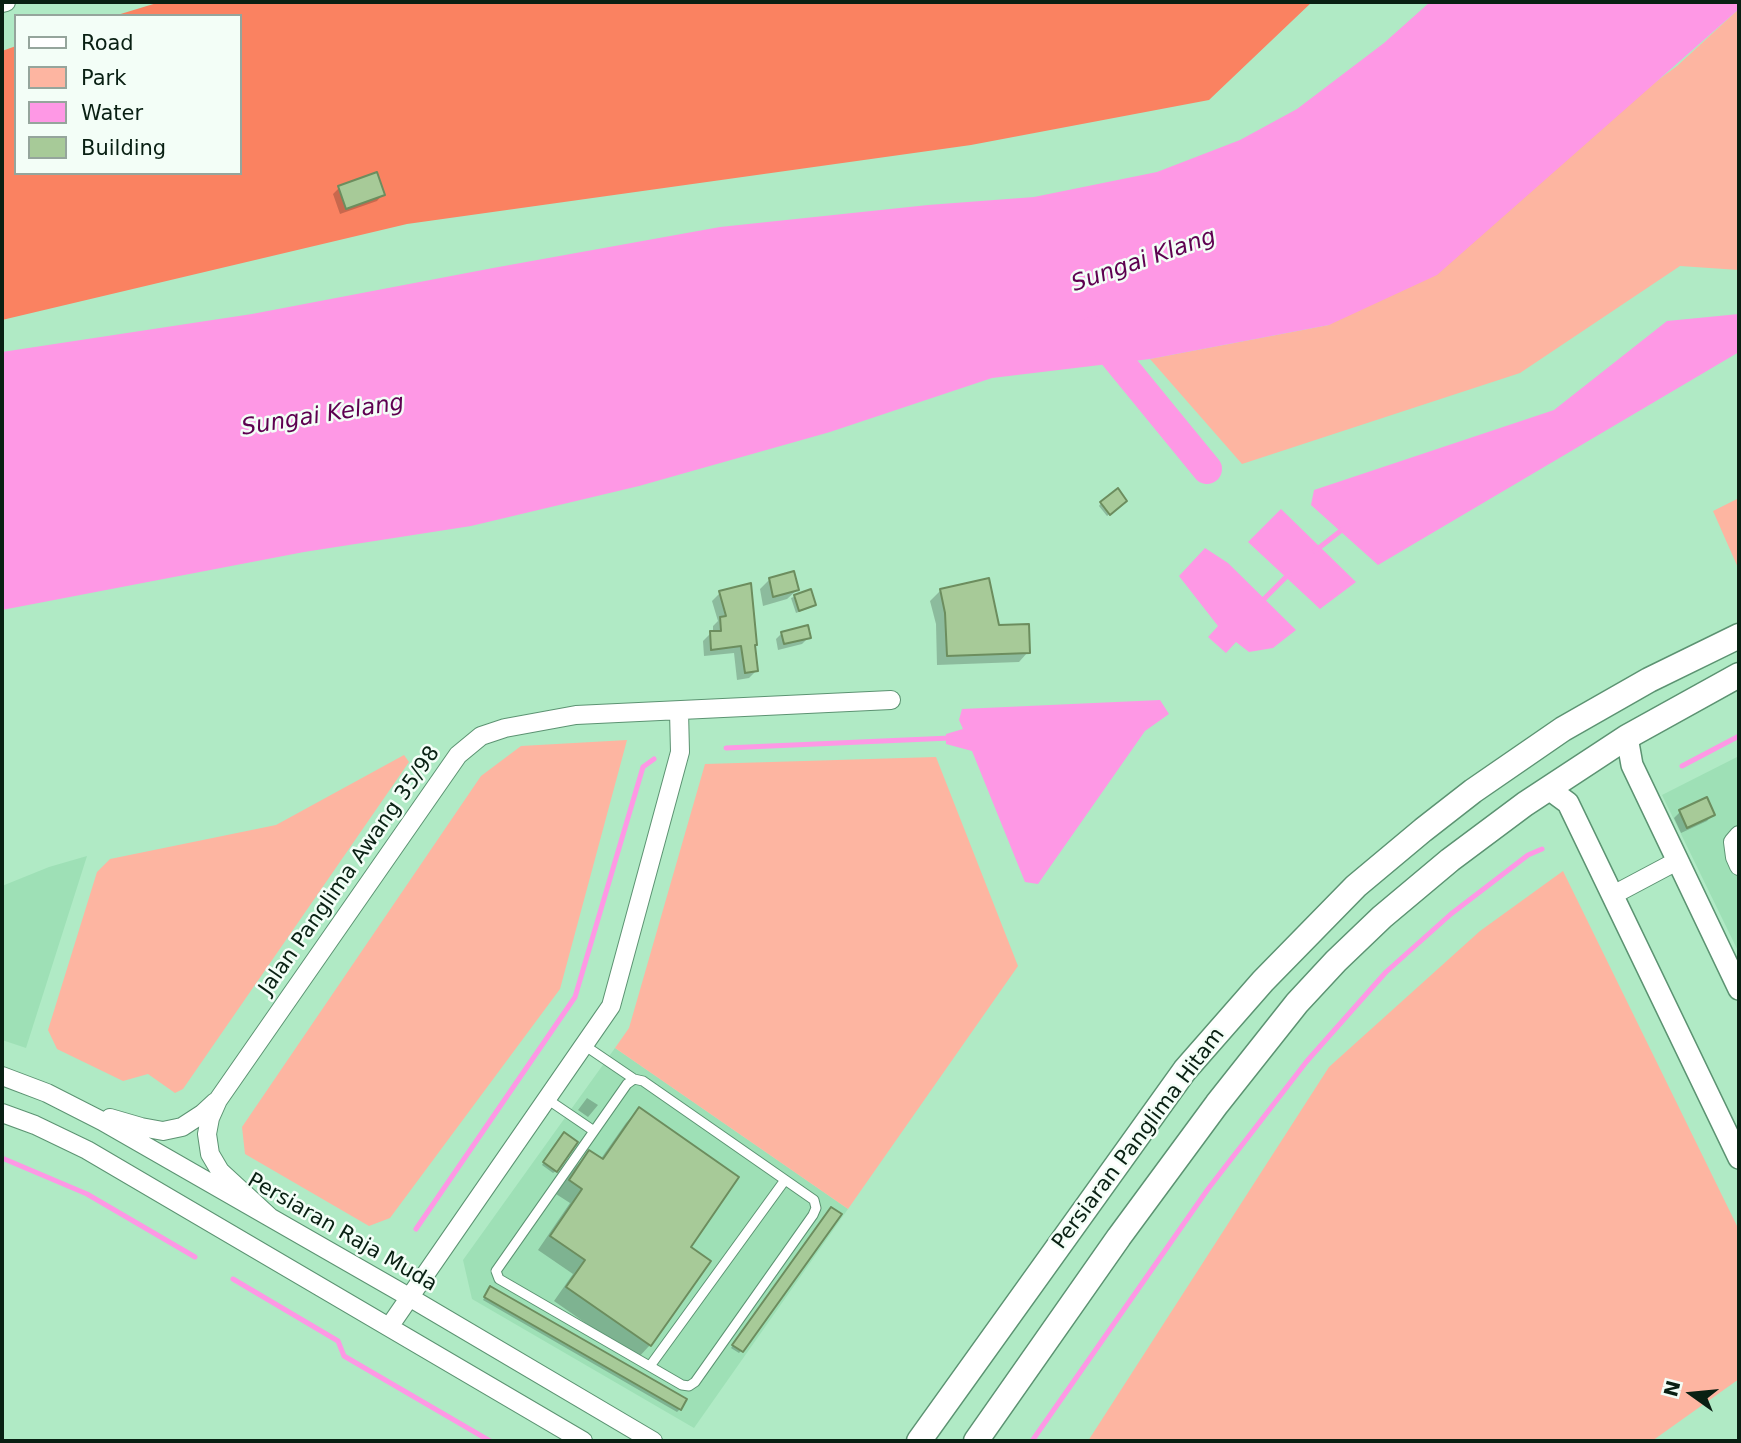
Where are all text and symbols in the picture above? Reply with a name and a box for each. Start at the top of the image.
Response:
legend [14,14,242,175]
text: Road [81,31,134,55]
text: Park [81,66,126,90]
text: Water [81,101,143,125]
text: Building [81,136,166,160]
water label: Sungai Klang [1068,223,1220,299]
water label: Sungai Kelang [240,390,406,442]
street label: Jalan Panglima Awang 35/98 [254,742,446,1000]
street label: Persiaran Panglima Hitam [1047,1023,1231,1255]
street label: Persiaran Raja Muda [243,1168,441,1298]
north arrow [1657,1359,1727,1429]
text: N [1659,1378,1684,1399]

